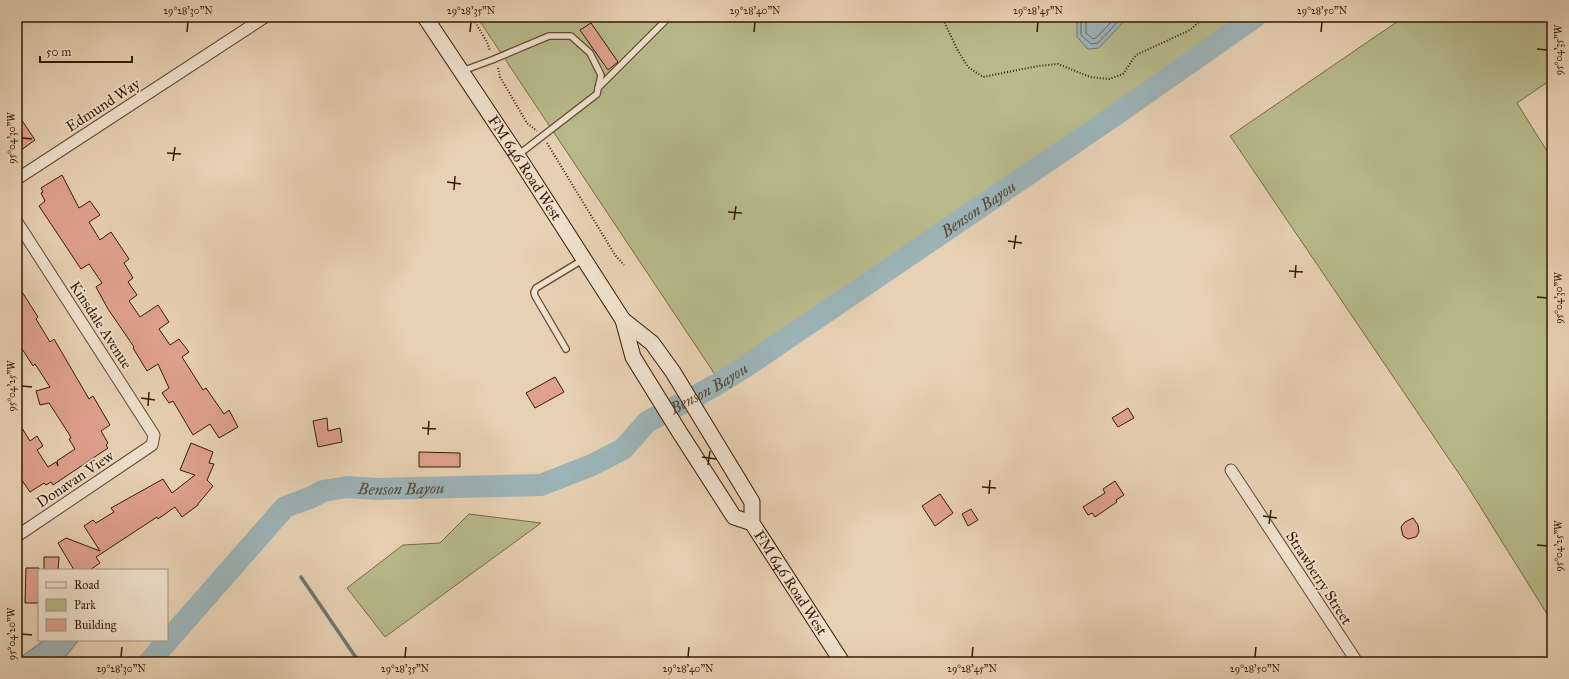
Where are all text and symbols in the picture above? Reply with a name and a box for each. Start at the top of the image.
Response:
text: 29°28'30"N [163,5,213,17]
text: 29°28'35"N [447,5,496,17]
text: 29°28'40"N [729,5,781,17]
text: 29°28'45"N [1013,5,1064,17]
text: 29°28'50"N [1297,5,1348,17]
text: 95°04'35"W [1553,24,1565,75]
scale bar [40,38,132,64]
text: 50 m [46,45,71,59]
street label: Edmund Way [63,74,144,136]
text: 95°04'30"W [6,112,18,164]
street label: FM 646 Road West [484,112,566,224]
water label: Benson Bayou [936,177,1019,242]
text: 95°04'30"W [1553,272,1565,324]
street label: Kinsdale Avenue [66,278,136,372]
water label: Benson Bayou [666,359,751,419]
text: 95°04'25"W [6,360,18,412]
street label: Donavan View [33,446,117,511]
water label: Benson Bayou [356,478,445,499]
text: 95°04'25"W [1553,520,1565,572]
street label: FM 646 Road West [750,527,832,639]
street label: Strawberry Street [1282,528,1356,629]
legend [38,569,168,641]
text: Road [74,578,100,592]
text: Park [74,598,96,612]
text: 95°04'20"W [6,607,18,660]
text: Building [74,618,117,633]
text: 29°28'30"N [96,663,146,675]
text: 29°28'35"N [381,663,430,675]
text: 29°28'40"N [662,663,714,675]
text: 29°28'45"N [947,663,998,675]
text: 29°28'50"N [1230,663,1281,675]

